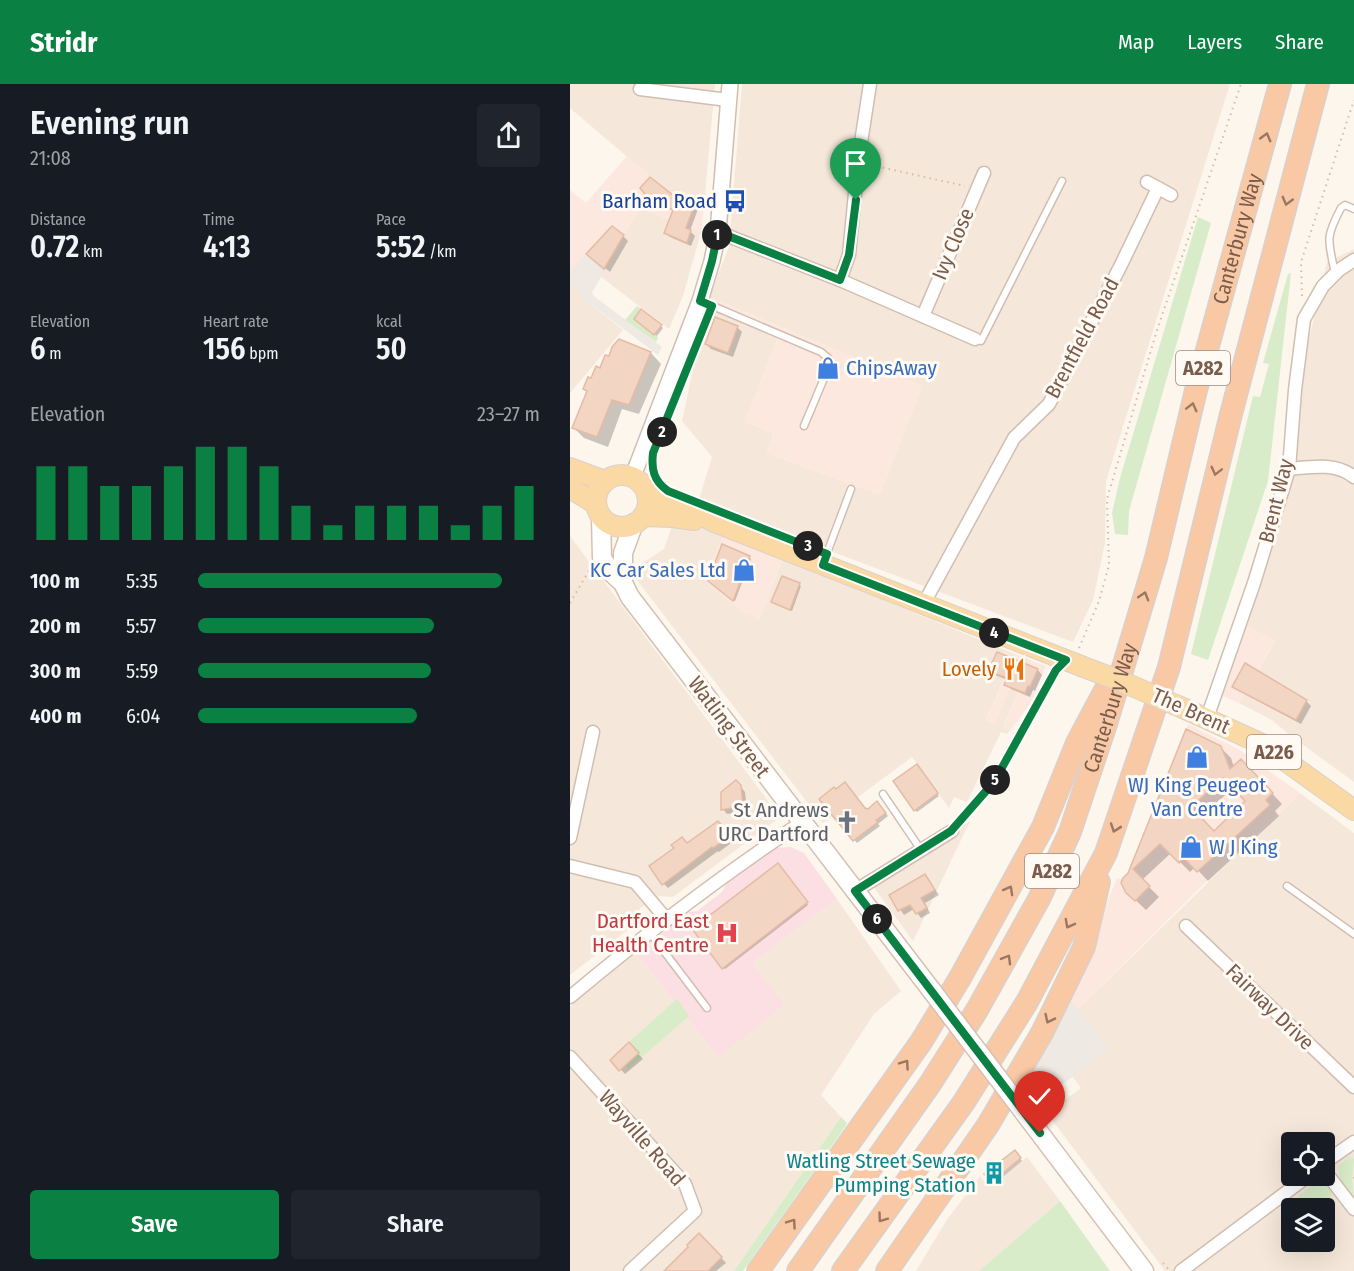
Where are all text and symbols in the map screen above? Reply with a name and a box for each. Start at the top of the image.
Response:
text: Stridr [30,26,97,59]
text: Map [1118,29,1154,55]
text: Layers [1187,29,1242,55]
text: Share [1275,29,1324,55]
text: Evening run [30,103,190,143]
button: share [477,104,540,167]
one-way arrow [1258,133,1271,143]
pin [830,138,881,200]
text: 21:08 [30,146,71,170]
icon: arrive [839,147,872,180]
street label: Canterbury Way [1207,170,1268,307]
place label: Barham Road [602,188,717,214]
bus stop icon: Barham Road [722,188,748,214]
one-way arrow [1282,196,1294,206]
street label: Ivy Close [926,204,980,284]
text: Distance [30,210,86,229]
text: Time [203,210,235,229]
text: Pace [376,210,406,229]
pin: 1 [702,220,732,250]
text: 1 [714,225,720,244]
text: 0.72 [30,229,79,265]
text: 4:13 [203,229,251,265]
text: 5:52 [376,229,425,265]
text: km [79,242,103,261]
text: /km [425,242,456,261]
street label: Brentfield Road [1039,273,1125,403]
text: Elevation [30,312,90,331]
text: Heart rate [203,312,269,331]
text: kcal [376,312,402,331]
text: 6 [30,331,45,367]
text: 156 [203,331,245,367]
text: 50 [376,331,407,367]
text: m [45,344,62,363]
text: bpm [245,344,279,363]
road number: A282 [1176,351,1230,385]
shop icon: ChipsAway [815,355,841,381]
place label: ChipsAway [846,355,937,381]
text: Elevation [30,402,105,426]
text: 23–27 m [477,402,540,426]
one-way arrow [1185,402,1198,412]
pin: 2 [647,417,677,447]
text: 2 [658,422,666,441]
street label: Brent Way [1253,456,1299,546]
one-way arrow [1211,466,1224,476]
pin: 3 [793,531,823,561]
text: 3 [804,536,812,555]
place label: KC Car Sales Ltd [590,557,726,583]
shop icon: KC Car Sales Ltd [731,557,757,583]
text: 100 m [30,569,80,593]
text: 5:35 [126,569,158,593]
one-way arrow [1137,591,1149,602]
text: 200 m [30,614,81,638]
text: 5:57 [126,614,156,638]
pin: 4 [979,618,1009,648]
text: 4 [990,623,998,642]
street label: Canterbury Way [1078,639,1143,776]
place label: Lovely [942,656,997,682]
restaurant icon: Lovely [1001,656,1027,682]
text: 300 m [30,659,81,683]
text: 5:59 [126,659,158,683]
street label: Watling Street [682,671,776,783]
street label: The Brent [1148,682,1234,740]
text: 400 m [30,704,82,728]
text: 6:04 [126,704,160,728]
road number: A226 [1247,735,1301,769]
shop icon: WJ King Peugeot Van Centre [1184,744,1210,770]
pin: 5 [980,765,1010,795]
text: 5 [991,770,999,789]
place label: WJ King Peugeot Van Centre [1128,772,1266,822]
place label: St Andrews URC Dartford [718,797,829,847]
church icon: St Andrews URC Dartford [834,809,860,835]
one-way arrow [1109,822,1122,833]
shop icon: W J King [1178,834,1204,860]
place label: W J King [1209,834,1278,860]
road number: A282 [1025,854,1079,888]
one-way arrow [1001,886,1013,896]
pin: 6 [862,904,892,934]
place label: Dartford East Health Centre [592,908,709,958]
text: 6 [873,909,881,928]
one-way arrow [1065,918,1076,928]
hospital icon: Dartford East Health Centre [714,920,740,946]
one-way arrow [999,955,1011,965]
street label: Fairway Drive [1220,958,1320,1056]
one-way arrow [1045,1012,1056,1023]
one-way arrow [898,1060,909,1071]
pin [1014,1071,1065,1133]
icon: check [1023,1080,1056,1113]
street label: Wayville Road [593,1085,691,1191]
map controls [1281,1132,1335,1252]
button: locate [1281,1132,1335,1186]
place label: Watling Street Sewage Pumping Station [786,1148,976,1198]
building icon: Watling Street Sewage Pumping Station [981,1160,1007,1186]
button: Save [30,1190,279,1259]
button: Share [291,1190,540,1259]
button: layers [1281,1198,1335,1252]
one-way arrow [878,1212,889,1223]
one-way arrow [785,1219,796,1230]

